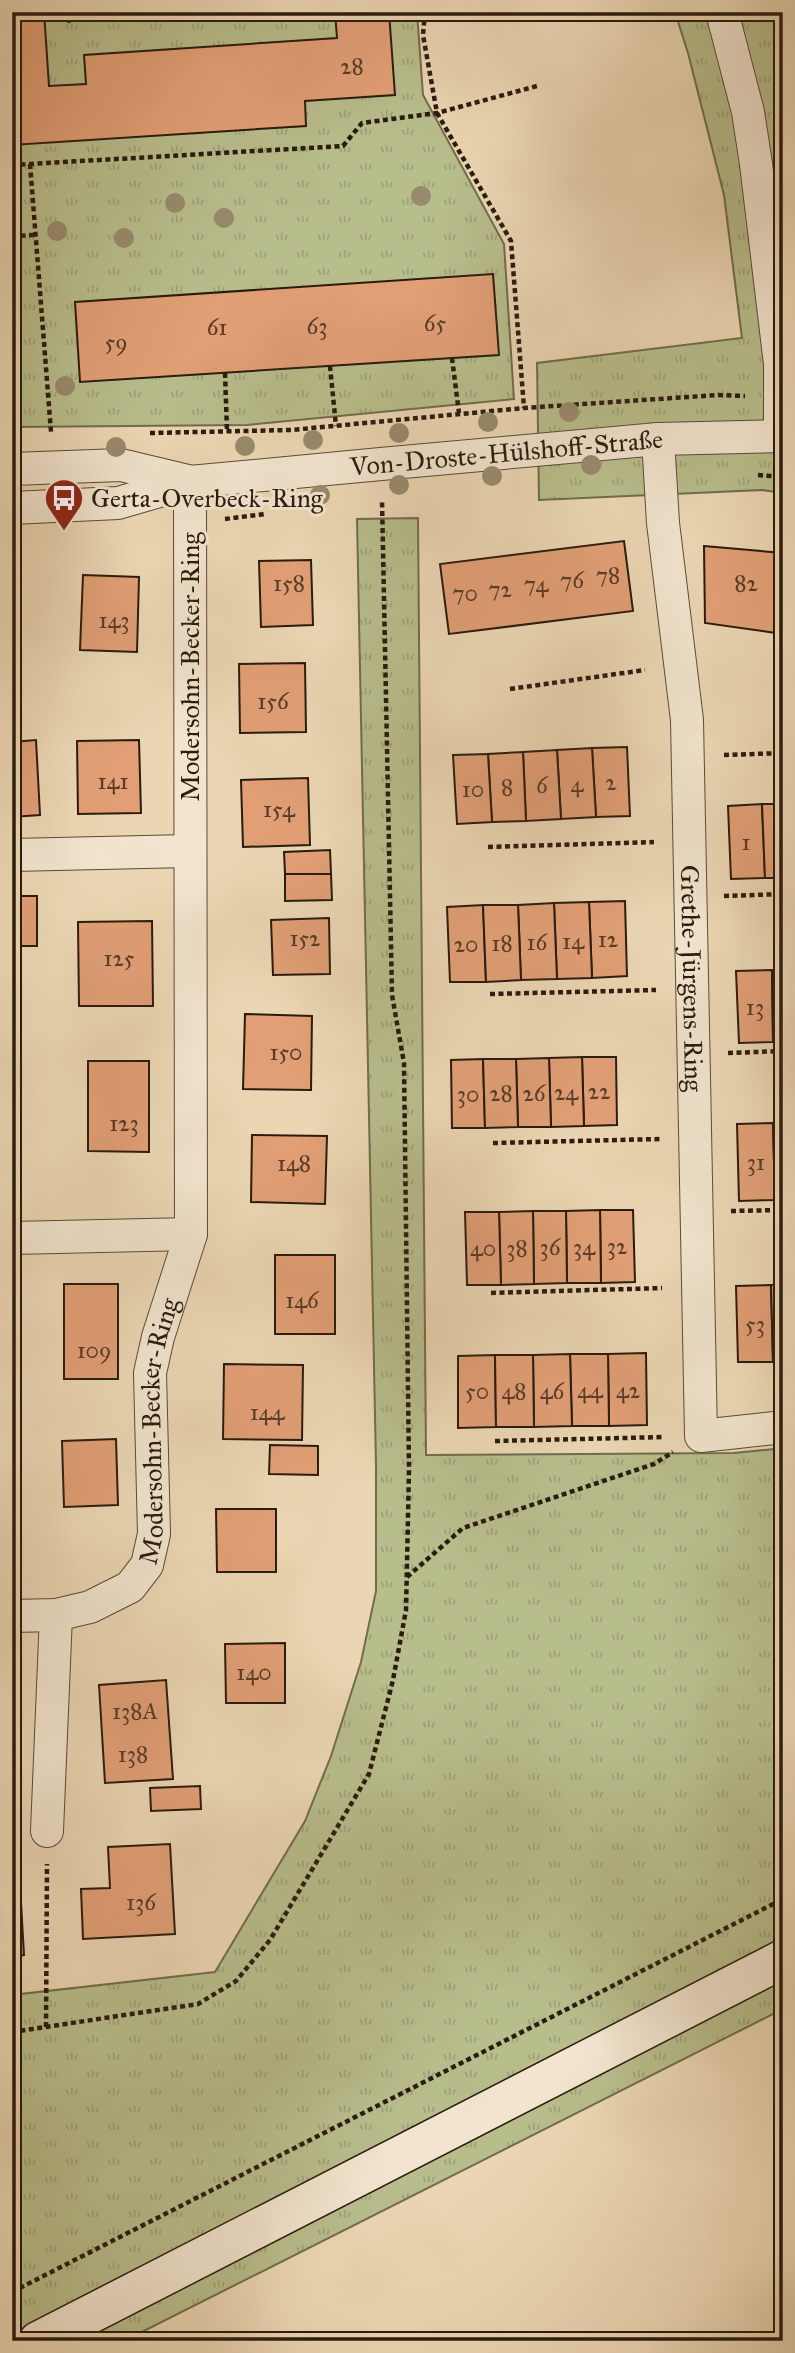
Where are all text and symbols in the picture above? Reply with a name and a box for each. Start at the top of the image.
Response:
house number: 28 [340,52,364,80]
house number: 65 [424,309,447,337]
house number: 63 [307,312,328,340]
house number: 61 [207,313,227,341]
house number: 59 [104,328,128,356]
street label: Von-Droste-Hülshoff-Straße [348,423,664,483]
bus stop icon: Gerta-Overbeck-Ring [43,477,85,532]
place label: Gerta-Overbeck-Ring [91,482,324,514]
street label: Modersohn-Becker-Ring [174,532,206,802]
house number: 78 [596,561,620,589]
house number: 76 [560,566,585,594]
house number: 158 [273,569,305,597]
house number: 82 [734,569,758,597]
house number: 74 [524,570,549,598]
house number: 72 [488,575,512,603]
house number: 70 [452,579,478,607]
house number: 143 [98,606,130,634]
house number: 156 [257,687,290,715]
house number: 141 [98,767,129,795]
house number: 2 [605,768,617,796]
house number: 4 [571,770,585,798]
house number: 6 [536,771,549,799]
house number: 8 [501,773,513,801]
house number: 10 [462,775,484,803]
house number: 154 [263,795,296,823]
house number: 1 [741,828,751,856]
street label: Grethe-Jürgens-Ring [674,865,710,1093]
house number: 152 [290,924,321,952]
house number: 12 [598,925,619,953]
house number: 14 [562,927,585,955]
house number: 16 [527,928,549,956]
house number: 18 [491,929,513,957]
house number: 20 [454,930,478,958]
house number: 125 [104,944,135,972]
house number: 13 [746,993,764,1021]
house number: 150 [270,1038,303,1066]
house number: 22 [588,1077,611,1105]
house number: 24 [554,1078,579,1106]
house number: 28 [489,1079,513,1107]
house number: 26 [522,1079,547,1107]
house number: 30 [457,1080,479,1108]
house number: 123 [109,1109,139,1137]
house number: 31 [747,1148,765,1176]
house number: 148 [277,1149,311,1177]
house number: 32 [607,1232,628,1260]
house number: 36 [540,1233,562,1261]
house number: 34 [573,1233,596,1261]
house number: 40 [470,1234,496,1262]
house number: 38 [506,1234,528,1262]
house number: 146 [285,1286,320,1314]
street label: Modersohn-Becker-Ring [132,1293,186,1568]
house number: 53 [745,1310,765,1338]
house number: 109 [77,1336,111,1364]
house number: 44 [577,1376,604,1404]
house number: 42 [616,1376,641,1404]
house number: 50 [465,1377,489,1405]
house number: 48 [501,1377,527,1405]
house number: 46 [540,1377,566,1405]
house number: 144 [250,1398,286,1426]
house number: 140 [236,1658,272,1686]
house number: 138A [112,1697,159,1725]
house number: 138 [118,1740,148,1768]
house number: 136 [126,1888,157,1916]

